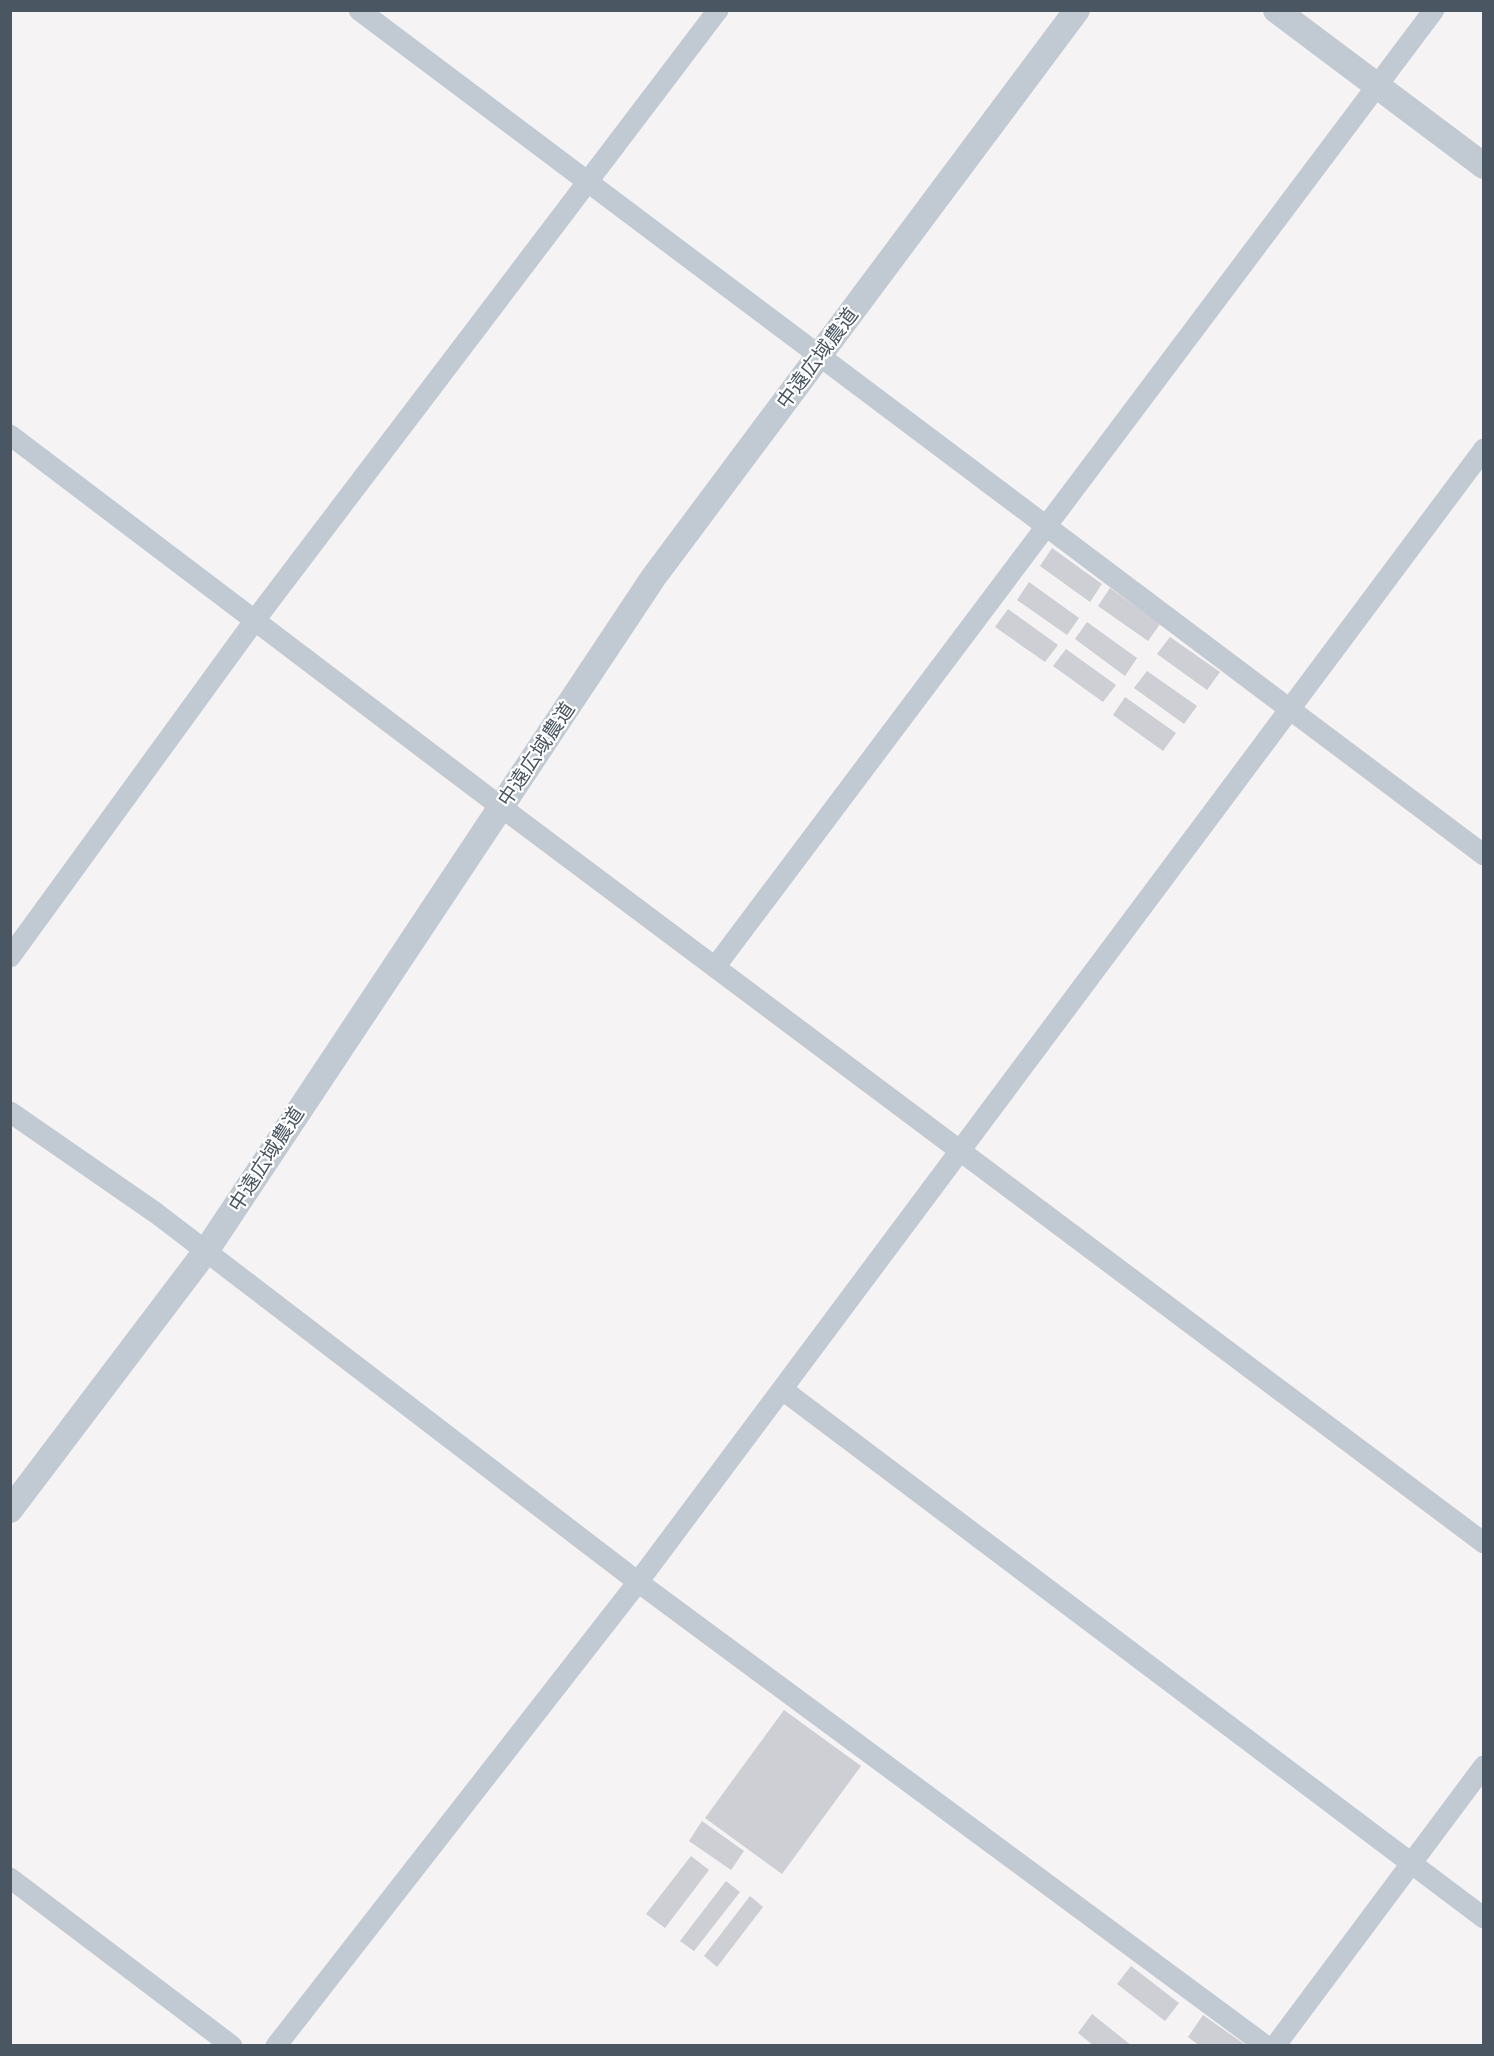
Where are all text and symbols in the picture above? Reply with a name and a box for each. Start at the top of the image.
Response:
street label: 中遠広域農道 [771,302,862,413]
street label: 中遠広域農道 [492,697,579,810]
street label: 中遠広域農道 [222,1102,308,1215]

